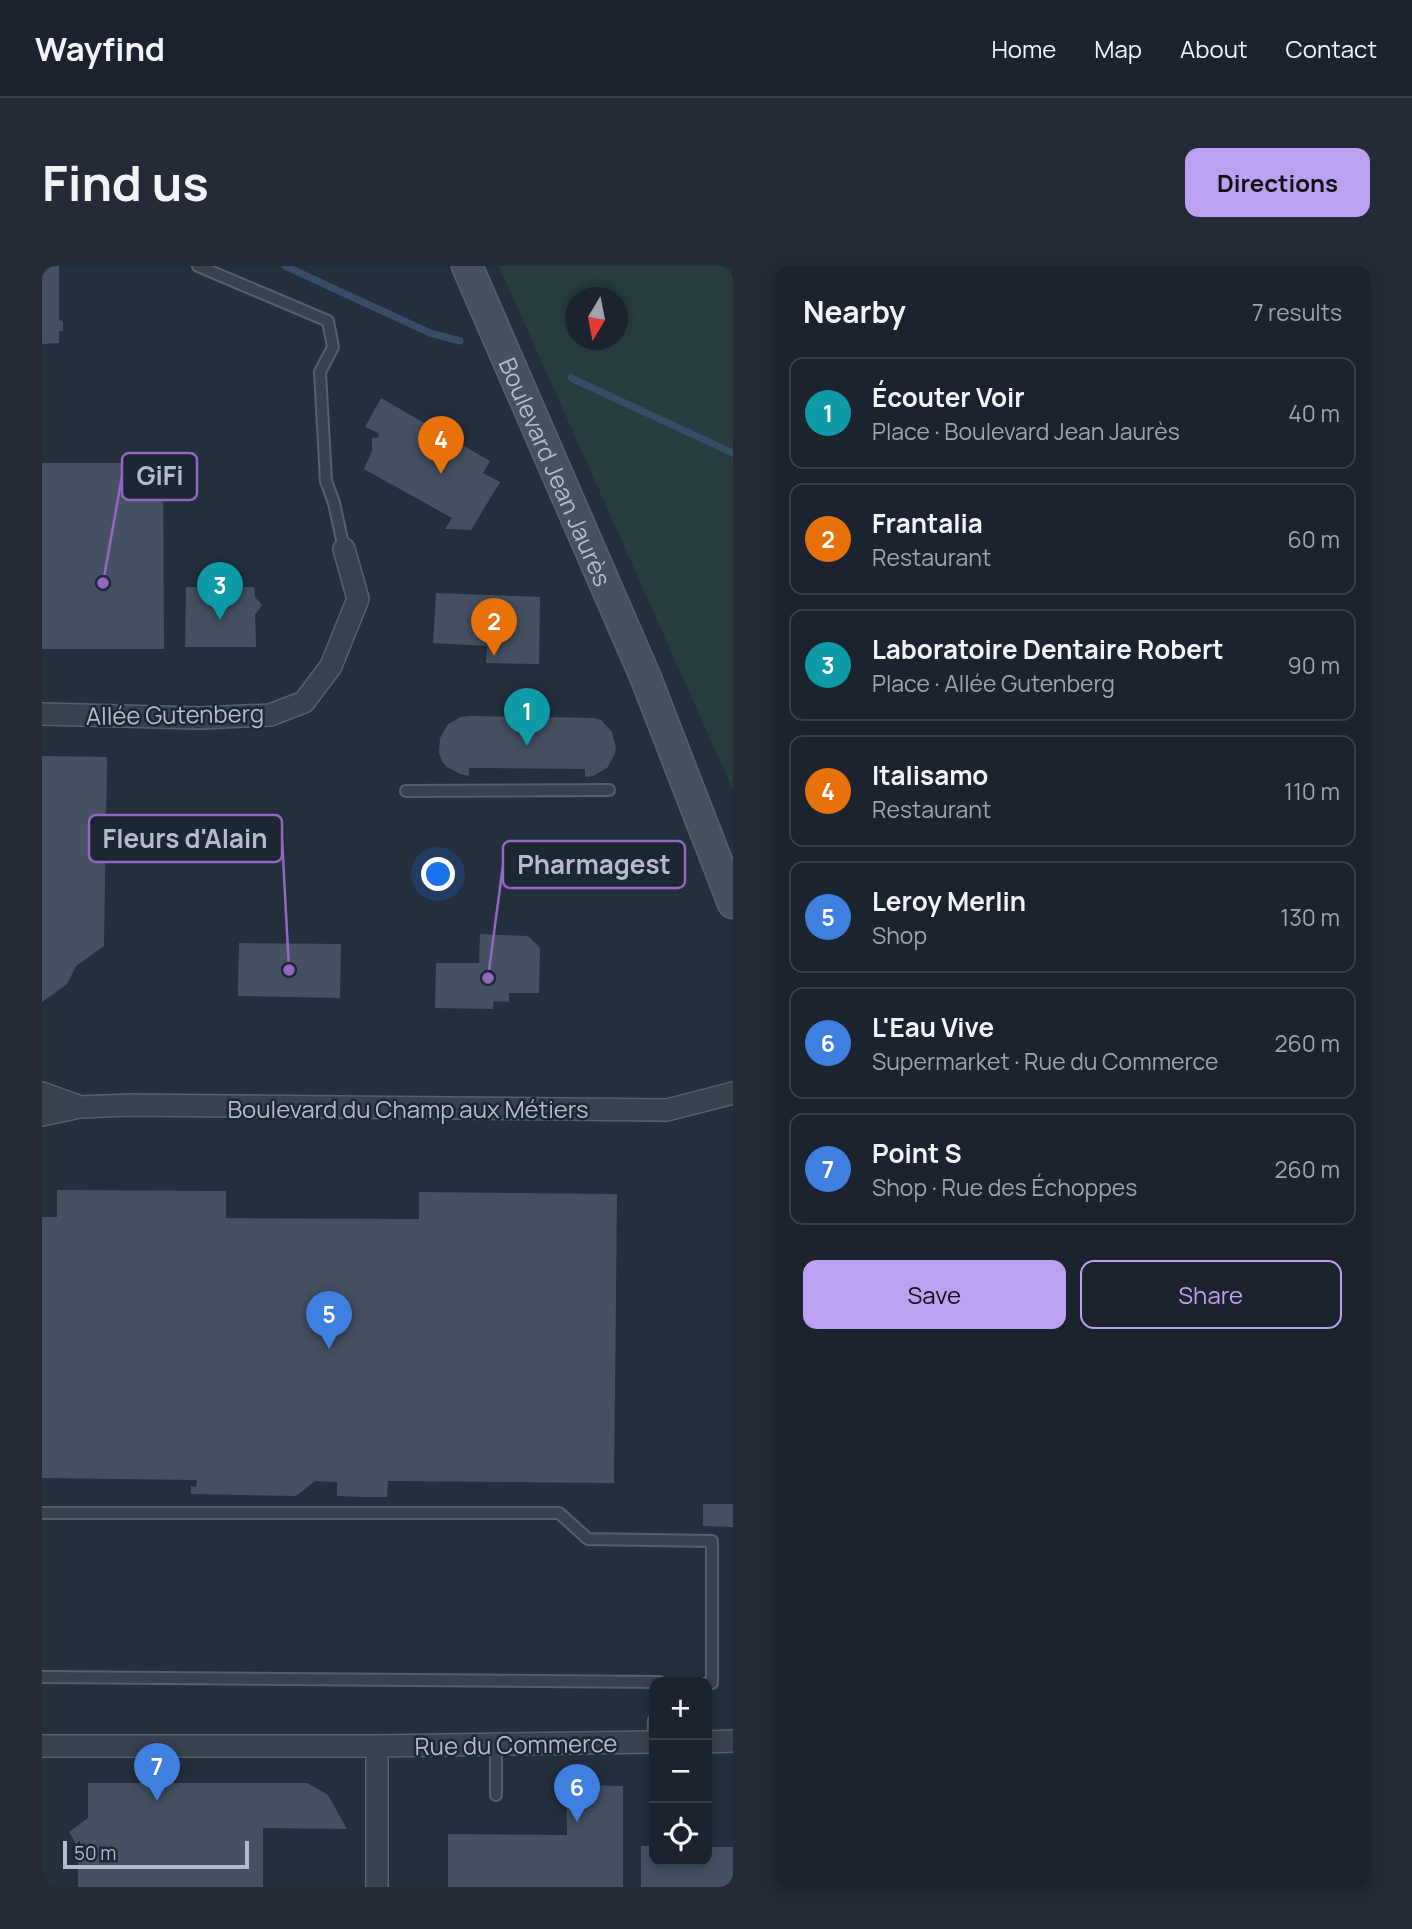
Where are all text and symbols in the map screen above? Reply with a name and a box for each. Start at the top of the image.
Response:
text: Wayfind [35,26,165,71]
text: Home [991,32,1056,65]
text: Map [1094,32,1142,65]
text: About [1180,32,1248,65]
text: Contact [1286,32,1377,65]
button: Directions [1185,148,1370,217]
text: Find us [42,149,209,216]
north arrow [565,287,628,350]
text: Nearby [803,291,906,332]
text: 7 results [1252,296,1342,328]
street label: Boulevard Jean Jaurès [492,352,620,591]
text: Écouter Voir [872,379,1025,415]
text: 1 [823,397,833,429]
text: 40 m [1288,397,1340,429]
text: Place · Boulevard Jean Jaurès [872,415,1180,447]
pin: 4 [418,416,464,474]
callout: GiFi [122,453,197,500]
text: GiFi [136,457,184,493]
text: Frantalia [872,505,983,541]
text: 2 [821,523,835,555]
text: 60 m [1288,523,1340,555]
text: Restaurant [872,541,991,573]
pin: 3 [197,562,243,620]
pin: 2 [471,598,517,656]
text: Laboratoire Dentaire Robert [872,631,1224,667]
text: 3 [821,649,835,681]
text: 90 m [1288,649,1340,681]
text: Place · Allée Gutenberg [872,667,1115,699]
pin: 1 [504,688,550,746]
street label: Allée Gutenberg [86,696,264,732]
text: Italisamo [872,757,988,793]
text: 4 [821,775,835,807]
text: 110 m [1284,775,1340,807]
text: Restaurant [872,793,991,825]
callout: Fleurs d'Alain [89,815,282,862]
text: Fleurs d'Alain [103,820,267,856]
callout: Pharmagest [503,841,685,888]
text: Pharmagest [517,846,671,882]
your location [421,857,455,891]
text: Leroy Merlin [872,883,1026,919]
text: 5 [821,901,835,933]
text: 130 m [1280,901,1340,933]
text: Shop [872,919,927,951]
text: L'Eau Vive [872,1009,994,1045]
text: 6 [821,1027,835,1059]
text: 260 m [1274,1027,1340,1059]
text: Supermarket · Rue du Commerce [872,1045,1218,1077]
street label: Boulevard du Champ aux Métiers [227,1092,589,1125]
text: Point S [872,1135,962,1171]
text: 7 [822,1153,834,1185]
text: 260 m [1274,1153,1340,1185]
text: Shop · Rue des Échoppes [872,1171,1137,1203]
button: Save [803,1260,1066,1329]
button: Share [1080,1260,1342,1329]
pin: 5 [306,1291,352,1349]
map controls [649,1677,712,1866]
button: + [649,1677,712,1740]
street label: Rue du Commerce [414,1726,618,1762]
button: − [649,1740,712,1803]
pin: 7 [134,1743,180,1801]
pin: 6 [554,1764,600,1822]
button: locate [649,1803,712,1866]
scale bar [63,1838,248,1870]
text: 50 m [74,1840,116,1866]

